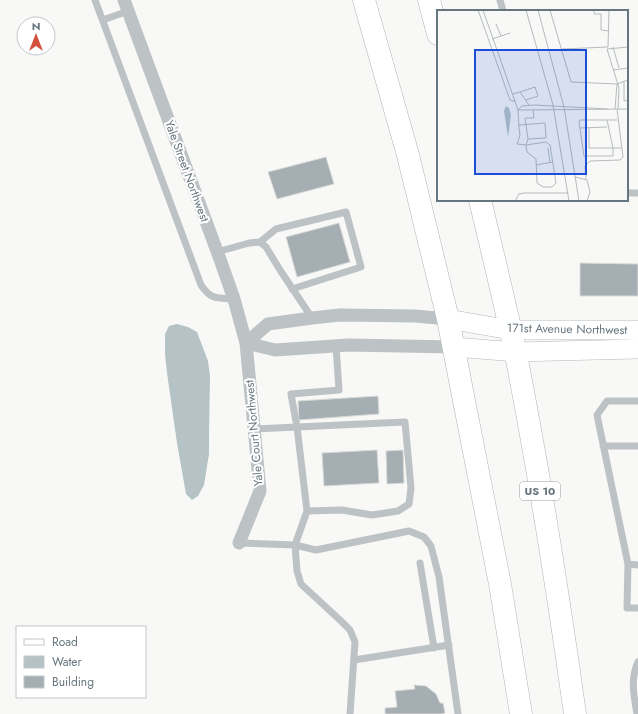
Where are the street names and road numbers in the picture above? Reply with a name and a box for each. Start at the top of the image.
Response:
street label: Yale Street Northwest [160,118,214,224]
street label: 171st Avenue Northwest [507,319,627,339]
street label: Yale Court Northwest [240,379,268,487]
road number: US 10 [520,482,560,500]

